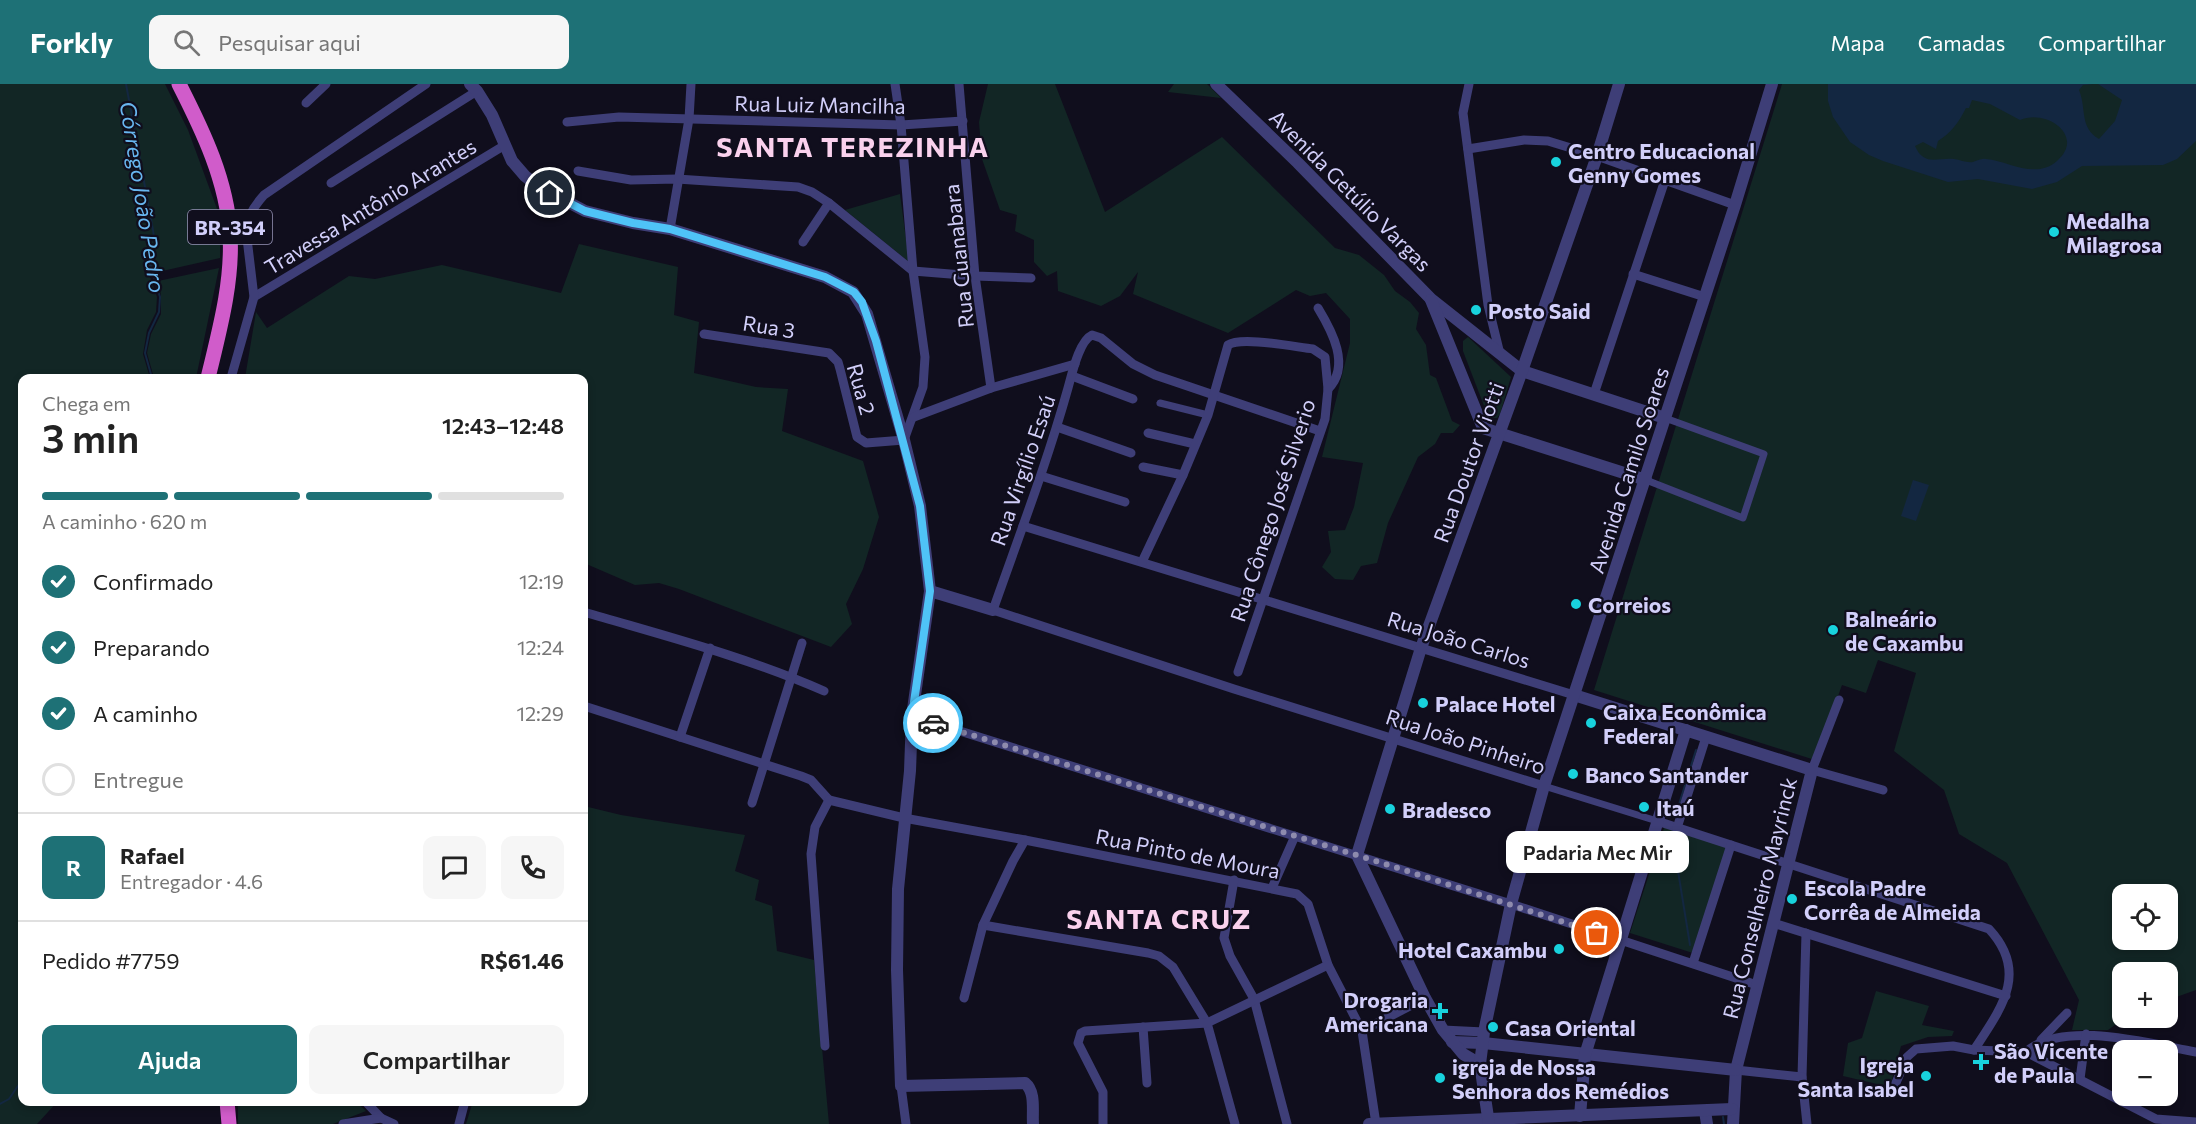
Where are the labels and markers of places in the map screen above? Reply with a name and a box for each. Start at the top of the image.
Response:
place label: Centro Educacional Genny Gomes [1568,138,1755,187]
marker: Centro Educacional Genny Gomes [1549,155,1563,169]
pin [524,167,575,218]
place label: Medalha Milagrosa [2066,208,2162,257]
marker: Medalha Milagrosa [2047,225,2061,239]
place label: Posto Said [1488,298,1591,323]
marker: Posto Said [1469,303,1483,317]
place label: Correios [1588,592,1671,617]
marker: Correios [1569,597,1583,611]
place label: Balneário de Caxambu [1845,606,1964,655]
marker: Balneário de Caxambu [1826,623,1840,637]
place label: Palace Hotel [1435,691,1556,716]
marker: Palace Hotel [1416,696,1430,710]
place label: Caixa Econômica Federal [1603,699,1767,748]
marker: Caixa Econômica Federal [1584,716,1598,730]
place label: Banco Santander [1585,762,1749,787]
marker: Banco Santander [1566,767,1580,781]
place label: Itaú [1656,795,1695,820]
place label: Bradesco [1402,797,1491,822]
marker: Itaú [1637,800,1651,814]
marker: Bradesco [1383,802,1397,816]
callout: Padaria Mec Mir [1506,831,1688,873]
place label: Escola Padre Corrêa de Almeida [1804,875,1981,924]
marker: Escola Padre Corrêa de Almeida [1785,892,1799,906]
pin [1571,907,1622,958]
place label: Hotel Caxambu [1398,937,1547,962]
marker: Hotel Caxambu [1552,942,1566,956]
place label: Drogaria Americana [1325,987,1428,1036]
marker: Drogaria Americana [1433,1004,1447,1018]
place label: Casa Oriental [1505,1015,1636,1040]
marker: Casa Oriental [1486,1020,1500,1034]
place label: São Vicente de Paula [1994,1038,2108,1087]
place label: Igreja Santa Isabel [1798,1052,1914,1101]
marker: São Vicente de Paula [1972,1053,1990,1071]
place label: igreja de Nossa Senhora dos Remédios [1452,1054,1669,1103]
marker: Igreja Santa Isabel [1919,1069,1933,1083]
marker: igreja de Nossa Senhora dos Remédios [1433,1071,1447,1085]

